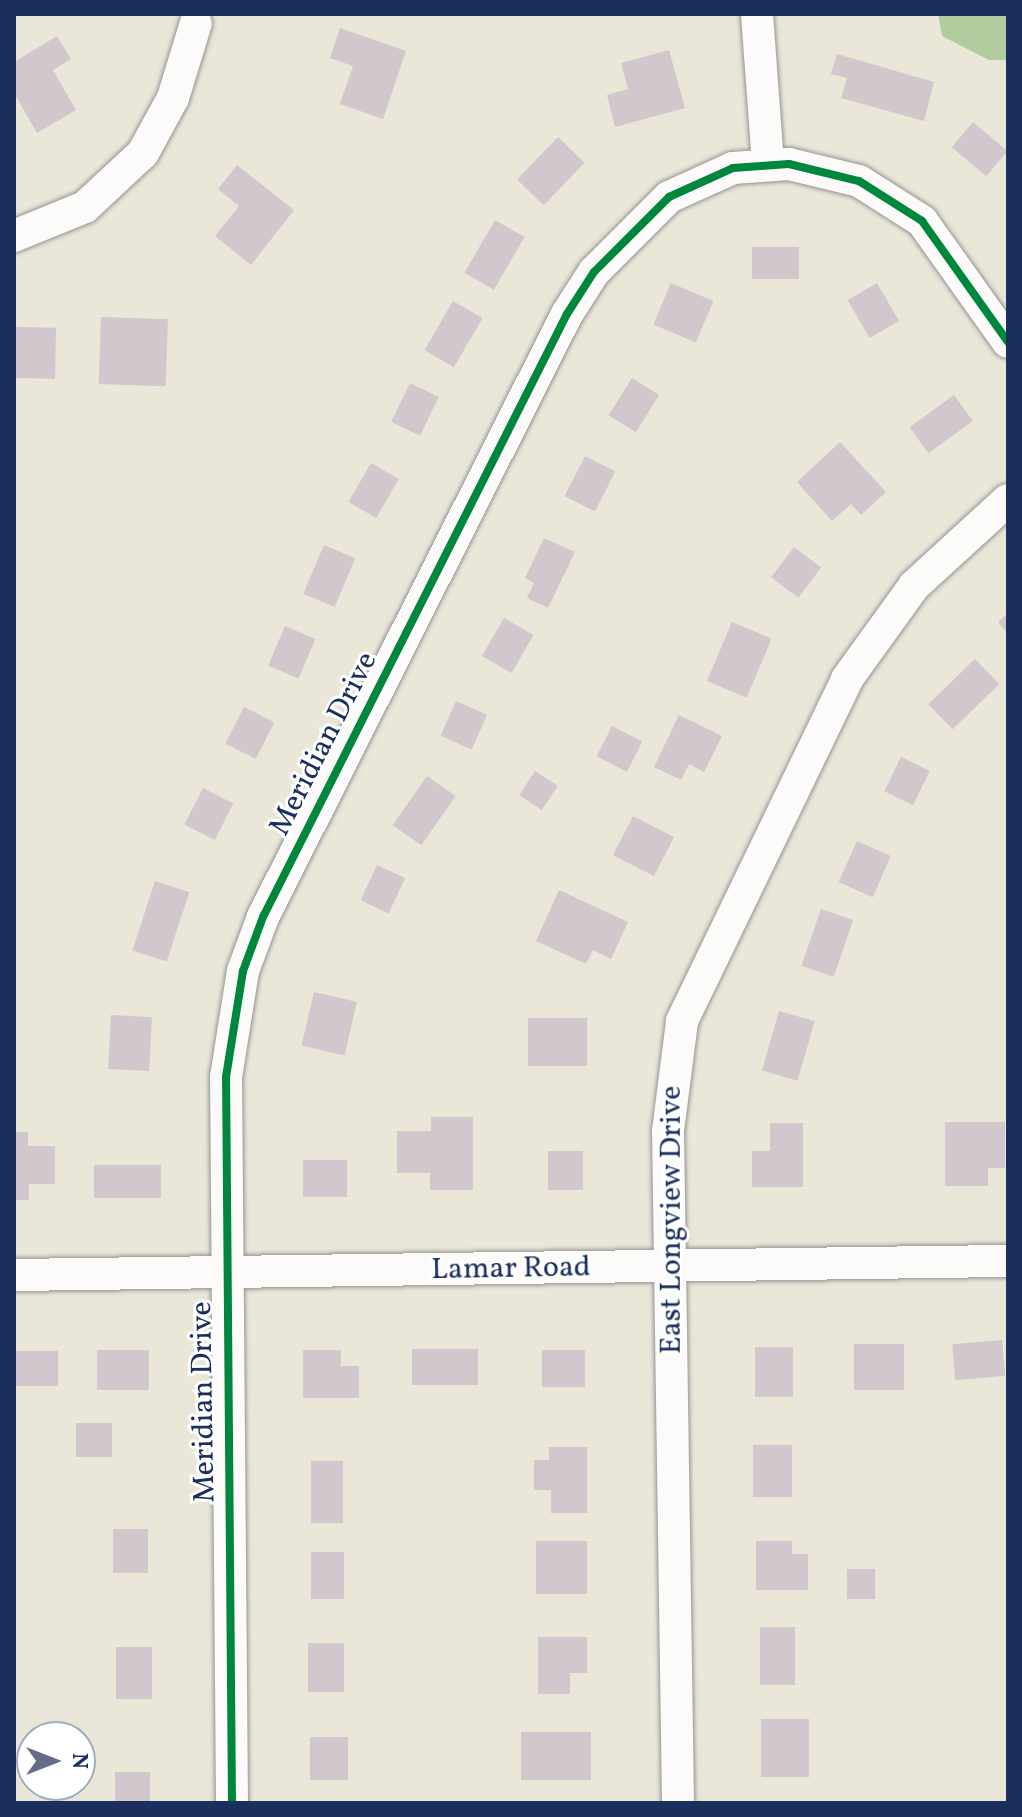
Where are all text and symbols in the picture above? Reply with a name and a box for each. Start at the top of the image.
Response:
street label: Meridian Drive [262,646,386,842]
street label: East Longview Drive [654,1085,690,1355]
street label: Lamar Road [431,1250,591,1288]
street label: Meridian Drive [184,1301,224,1503]
north arrow [16,1721,96,1801]
text: N [63,1753,94,1769]

